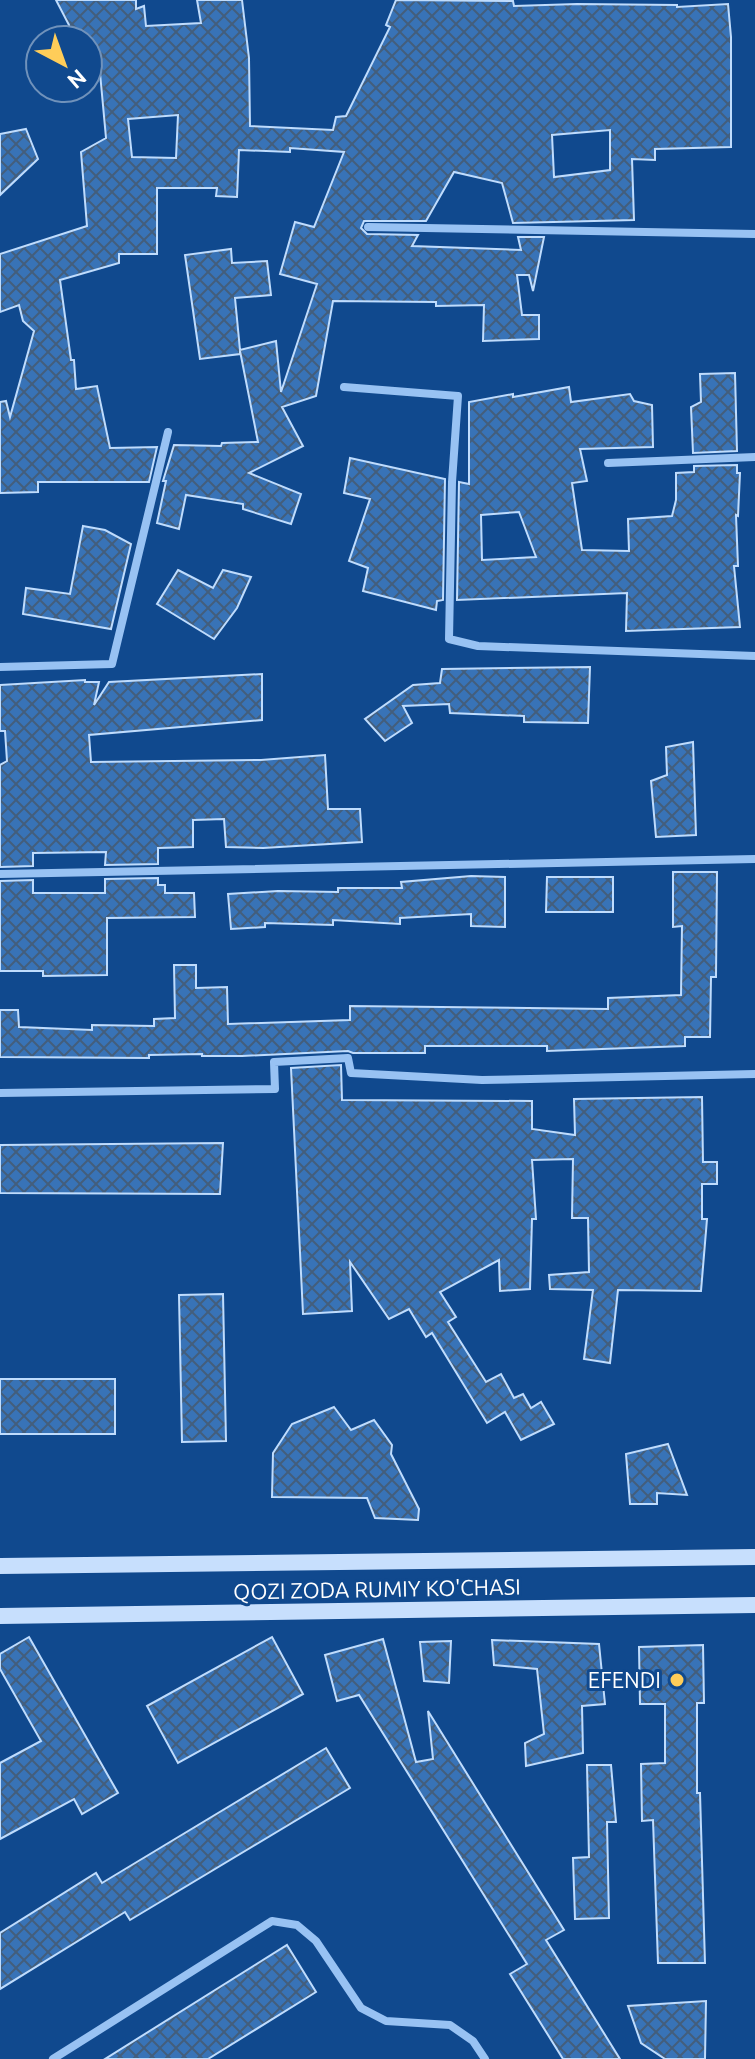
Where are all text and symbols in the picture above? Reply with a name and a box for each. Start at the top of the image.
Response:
north arrow [24,24,104,104]
text: N [63,65,92,94]
street label: QOZI ZODA RUMIY KO'CHASI [233,1573,521,1604]
place label: EFENDI [588,1667,661,1692]
marker: EFENDI [668,1671,686,1689]

